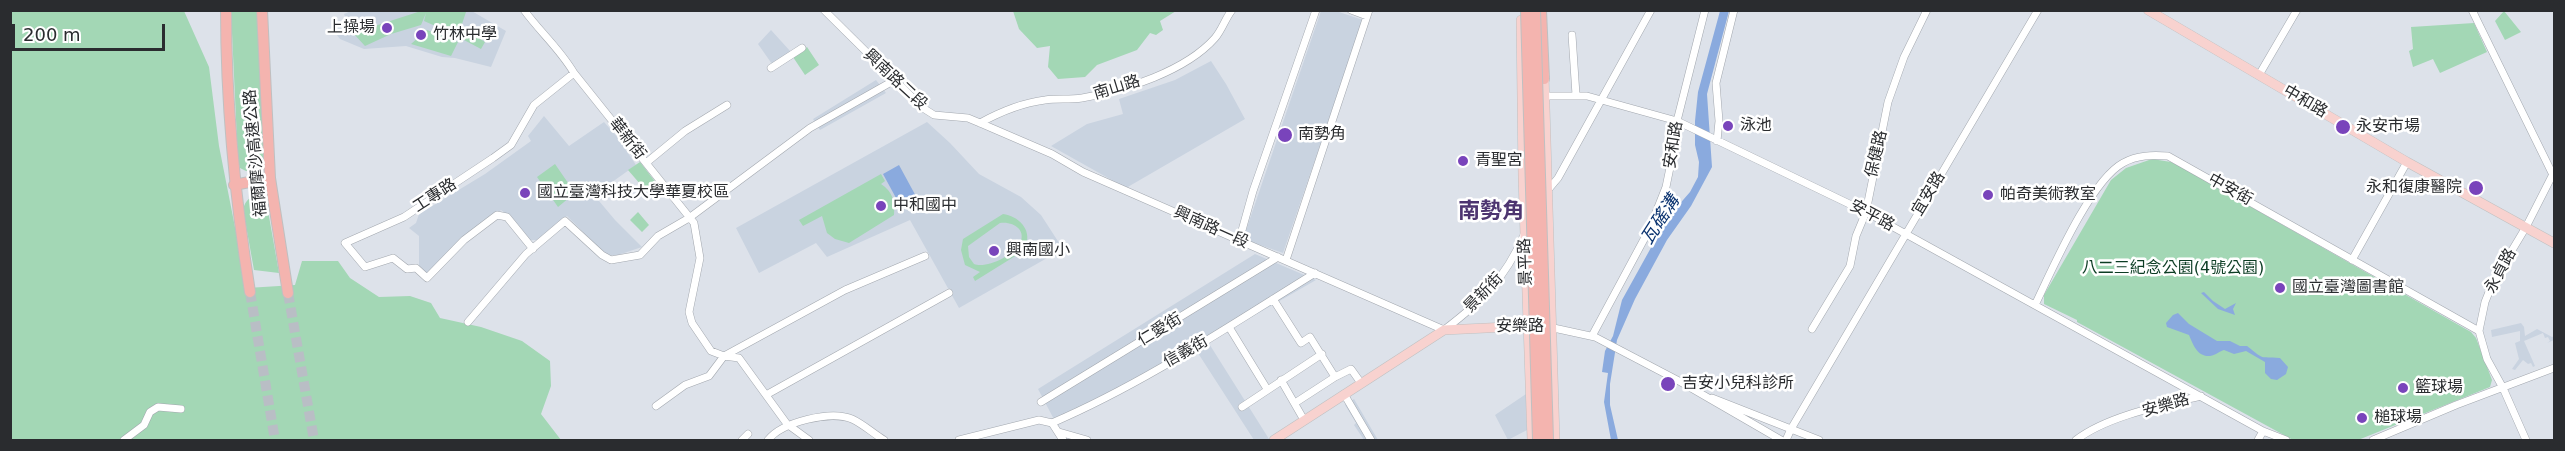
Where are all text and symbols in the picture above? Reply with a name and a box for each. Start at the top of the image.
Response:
scale bar [15,12,168,50]
place label: 上操場 [327,18,375,38]
marker: 上操場 [380,21,394,35]
text: 200 m [23,24,81,45]
place label: 竹林中學 [433,25,497,45]
marker: 竹林中學 [414,28,428,42]
street label: 興南路二段 [859,46,931,114]
street label: 南山路 [1091,72,1143,104]
street label: 中和路 [2279,82,2331,122]
street label: 福爾摩沙高速公路 [241,88,271,218]
street label: 華新街 [605,114,649,164]
place label: 泳池 [1740,116,1772,136]
place label: 永安市場 [2356,117,2420,137]
marker: 永安市場 [2334,118,2352,136]
marker: 泳池 [1721,119,1735,133]
street label: 安和路 [1661,120,1687,170]
place label: 南勢角 [1298,125,1346,145]
marker: 南勢角 [1276,126,1294,144]
street label: 保健路 [1862,128,1892,180]
place label: 青聖宮 [1475,151,1523,171]
marker: 青聖宮 [1456,154,1470,168]
street label: 宜安路 [1908,168,1950,220]
street label: 中安街 [2204,170,2256,210]
street label: 工專路 [410,175,460,217]
place label: 永和復康醫院 [2366,178,2462,198]
marker: 永和復康醫院 [2467,179,2485,197]
place label: 國立臺灣科技大學華夏校區 [537,183,729,203]
place label: 帕奇美術教室 [2000,185,2096,205]
marker: 國立臺灣科技大學華夏校區 [518,186,532,200]
marker: 帕奇美術教室 [1981,188,1995,202]
water label: 瓦磘溝 [1637,191,1685,249]
place label: 中和國中 [893,196,957,216]
street label: 安平路 [1846,196,1898,236]
marker: 中和國中 [874,199,888,213]
district label: 南勢角 [1458,199,1524,225]
street label: 興南路一段 [1171,203,1251,253]
street label: 景平路 [1516,238,1536,286]
place label: 興南國小 [1006,241,1070,261]
marker: 興南國小 [987,244,1001,258]
street label: 永貞路 [2481,245,2521,297]
park label: 八二三紀念公園(4號公園) [2082,259,2264,279]
street label: 景新街 [1460,269,1508,317]
place label: 國立臺灣圖書館 [2292,278,2404,298]
marker: 國立臺灣圖書館 [2273,281,2287,295]
street label: 仁愛街 [1134,309,1186,351]
street label: 安樂路 [1496,317,1544,337]
street label: 信義街 [1160,332,1212,372]
place label: 吉安小兒科診所 [1682,374,1794,394]
marker: 吉安小兒科診所 [1659,375,1677,393]
place label: 籃球場 [2415,378,2463,398]
marker: 籃球場 [2396,381,2410,395]
street label: 安樂路 [2140,390,2192,422]
place label: 槌球場 [2374,408,2422,428]
marker: 槌球場 [2355,411,2369,425]

